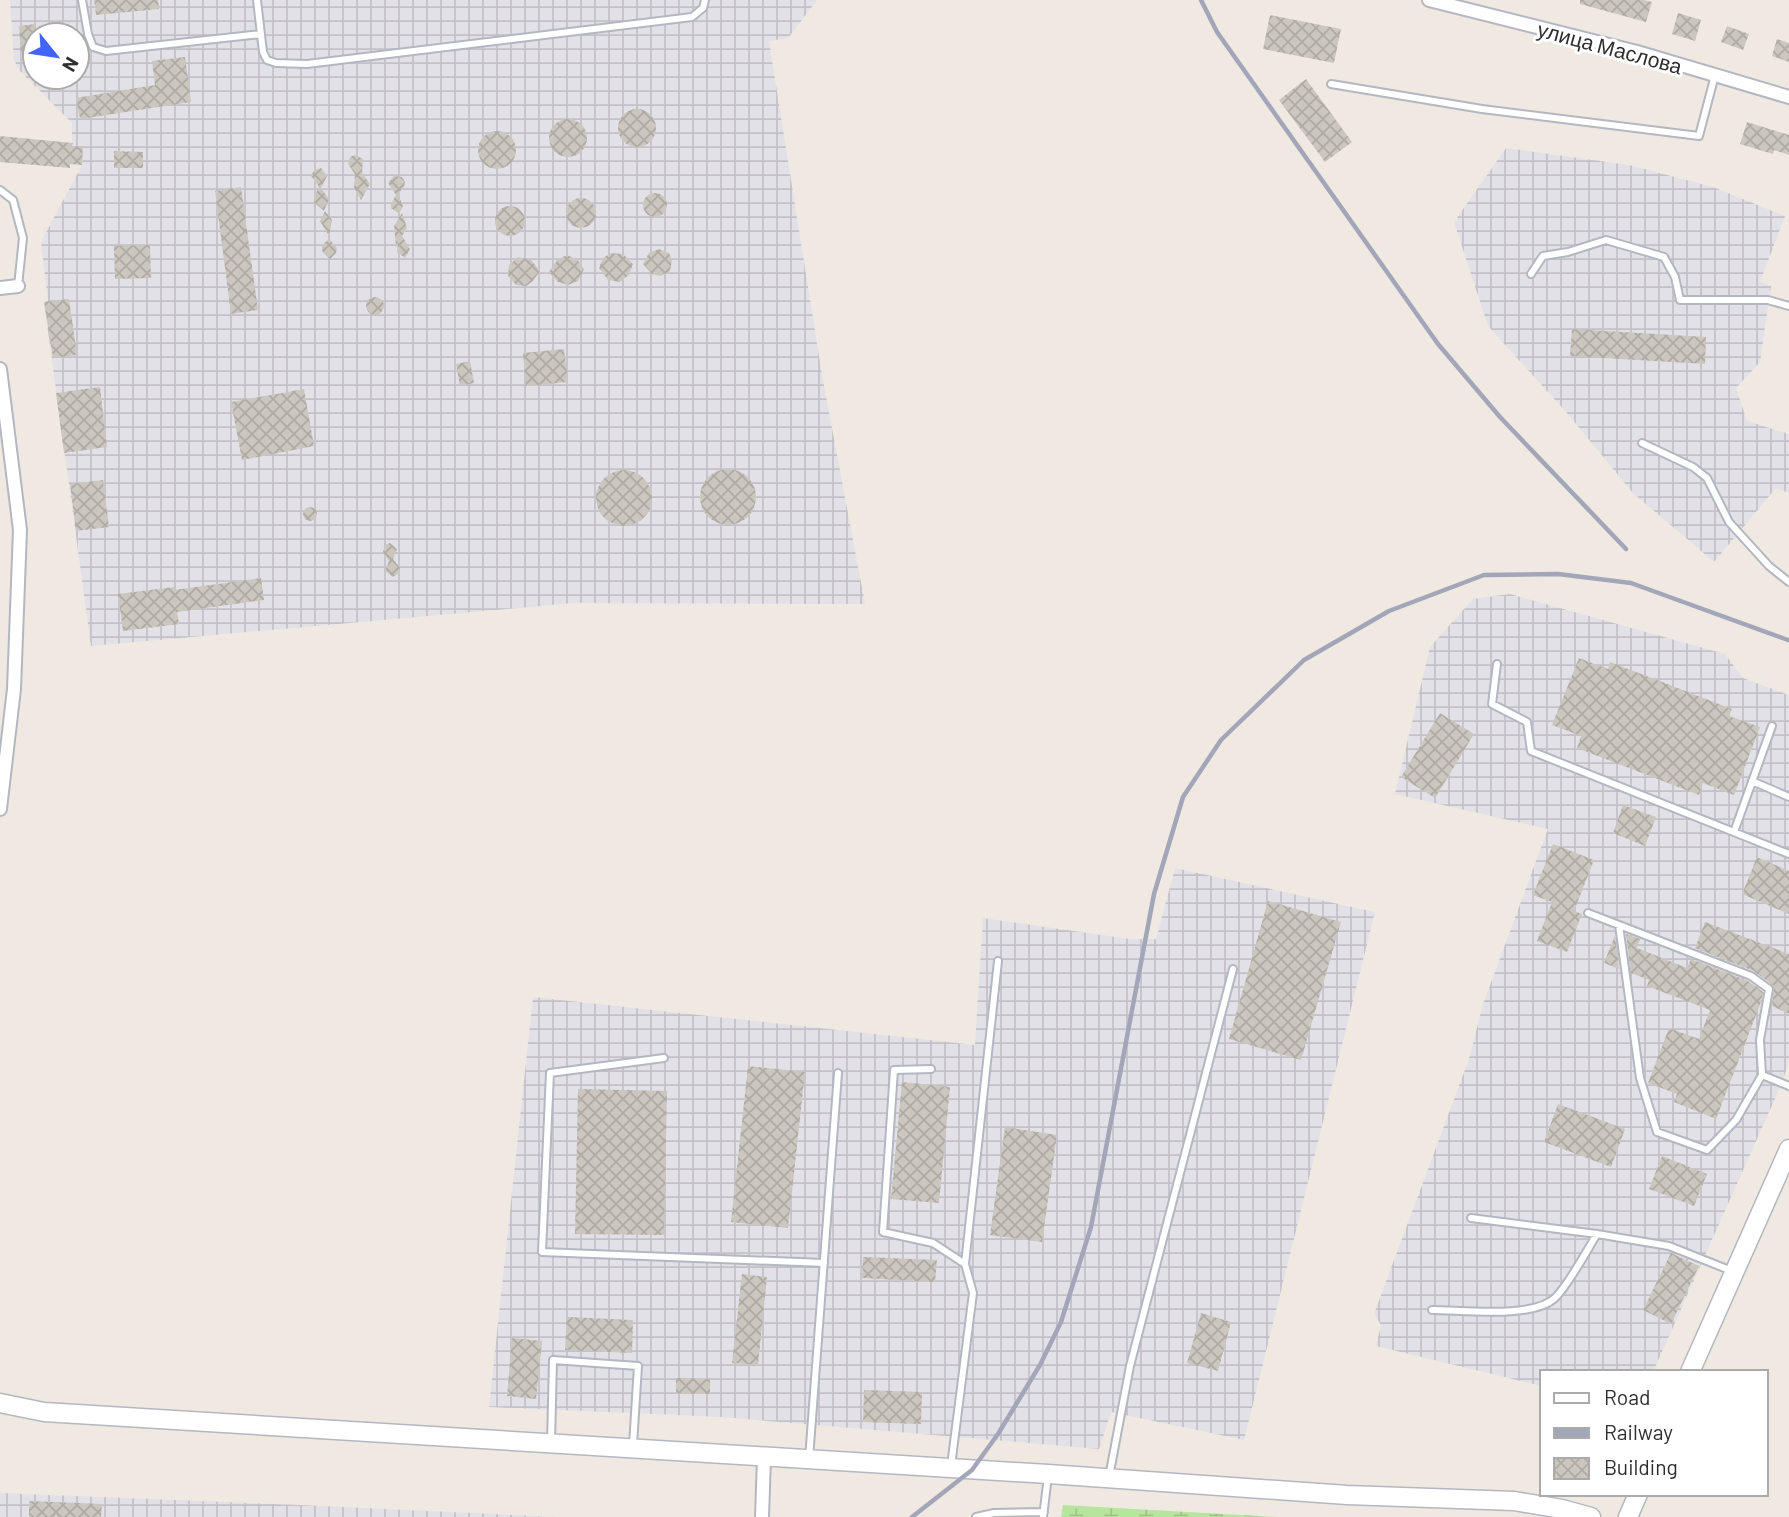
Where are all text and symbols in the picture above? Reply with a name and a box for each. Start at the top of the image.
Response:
street label: улица Маслова [1535,16,1685,78]
north arrow [21,21,91,91]
text: N [58,54,84,76]
legend [1540,1370,1768,1496]
text: Road [1604,1384,1650,1409]
text: Railway [1604,1419,1673,1444]
text: Building [1604,1454,1678,1479]

